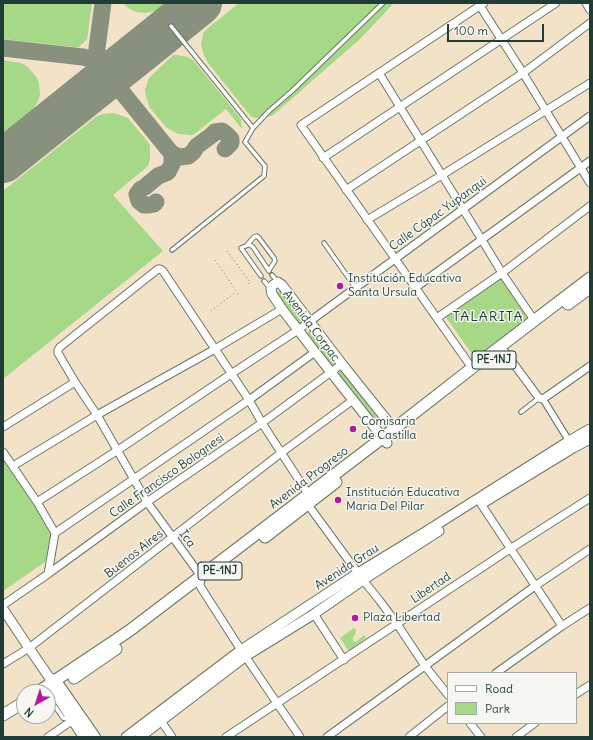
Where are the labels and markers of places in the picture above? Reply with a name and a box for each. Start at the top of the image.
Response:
place label: Institución Educativa Santa Ursula [348,272,462,300]
marker: Institución Educativa Santa Ursula [335,281,345,291]
place label: Comisaria de Castilla [361,415,416,443]
marker: Comisaria de Castilla [348,424,358,434]
place label: Institución Educativa Maria Del Pilar [346,486,460,514]
marker: Institución Educativa Maria Del Pilar [333,495,343,505]
place label: Plaza Libertad [363,611,440,625]
marker: Plaza Libertad [350,613,360,623]

